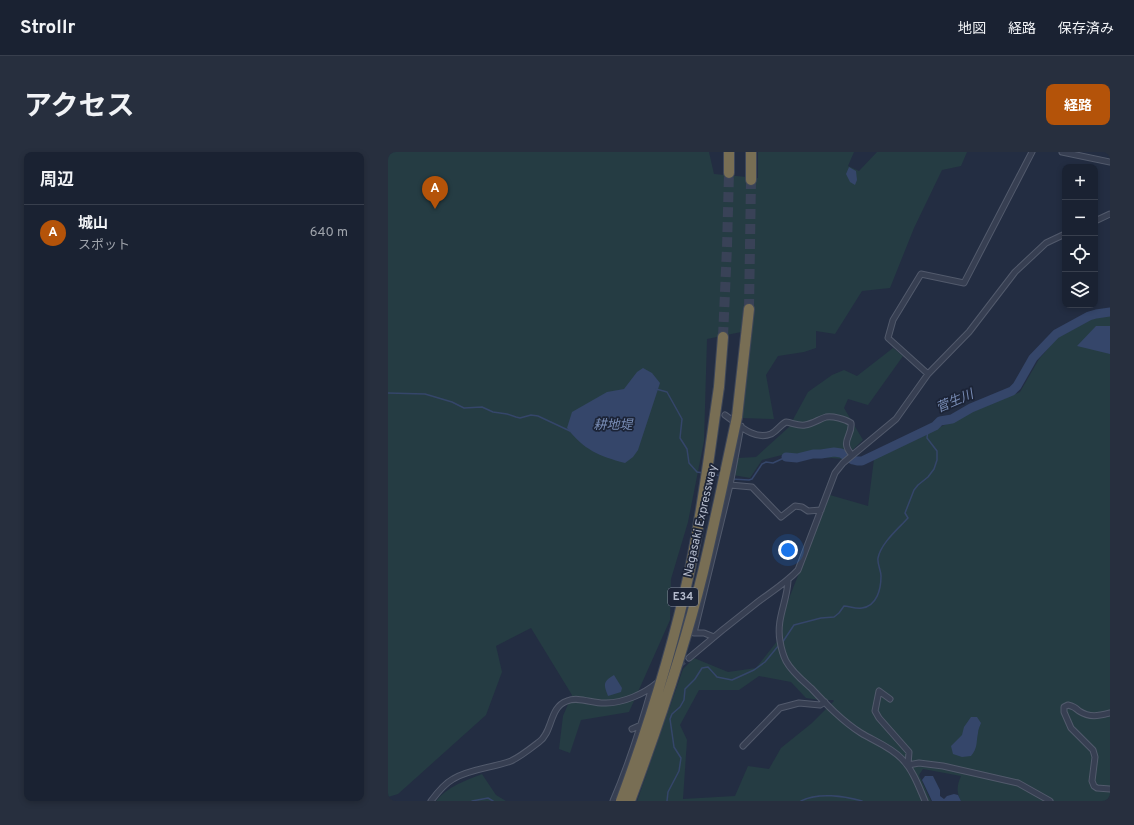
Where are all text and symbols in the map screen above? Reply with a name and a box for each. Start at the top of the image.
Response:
text: Strollr [20,16,75,40]
text: 地図 [958,21,986,38]
text: 経路 [1008,21,1036,38]
text: 保存済み [1058,21,1114,38]
button: 経路 [1046,84,1110,125]
text: アクセス [24,90,135,126]
map controls [1062,164,1098,308]
button: + [1062,164,1098,200]
text: 周辺 [40,170,74,192]
pin: A [422,176,448,209]
button: − [1062,200,1098,236]
text: 城山 [78,215,108,234]
text: A [48,225,58,241]
text: 640 m [310,225,348,241]
button: locate [1062,236,1098,272]
text: スポット [78,238,130,254]
button: layers [1062,272,1098,308]
water label: 菅生川 [934,386,978,417]
water label: 耕地堤 [593,418,634,434]
street label: Nagasaki Expressway [680,463,722,579]
your location [778,540,798,560]
road number: E34 [668,588,698,606]

